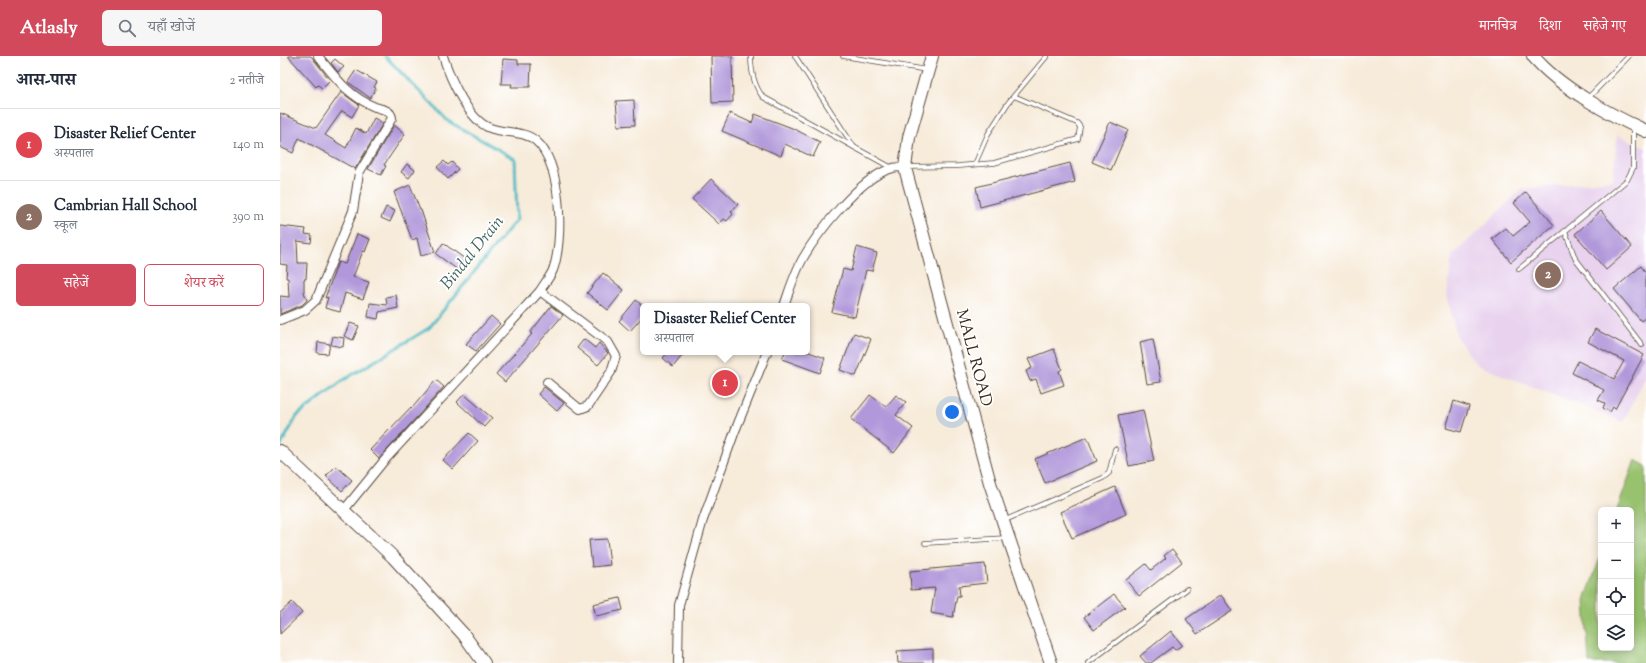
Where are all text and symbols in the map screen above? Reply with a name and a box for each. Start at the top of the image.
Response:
search box [102,10,382,46]
text: Atlasly [20,15,78,42]
icon: search [116,17,138,39]
text: यहाँ खोजें [148,17,195,38]
text: मानचित्र [1479,17,1517,37]
text: दिशा [1539,17,1561,37]
text: सहेजे गए [1583,17,1626,37]
text: आस-पास [16,69,76,93]
text: 2 नतीजे [230,72,264,90]
text: Disaster Relief Center [54,124,196,145]
text: 1 [27,136,31,154]
text: 140 m [233,136,264,154]
text: अस्पताल [54,145,94,163]
text: Cambrian Hall School [54,196,197,217]
text: 2 [26,208,32,226]
text: 390 m [232,208,264,226]
water label: Bindal Drain [436,211,510,295]
text: स्कूल [54,217,77,235]
pin: 2 [1535,260,1561,290]
button: सहेजें [16,264,136,306]
button: शेयर करें [144,264,264,306]
popup [640,303,810,355]
street label: MALL ROAD [949,307,997,409]
text: Disaster Relief Center [654,309,796,330]
text: अस्पताल [654,330,694,348]
pin: 1 [712,368,738,398]
your location [942,402,962,422]
map controls [1598,507,1634,651]
button: + [1598,507,1634,543]
button: − [1598,543,1634,579]
button: locate [1598,579,1634,615]
button: layers [1598,615,1634,651]

